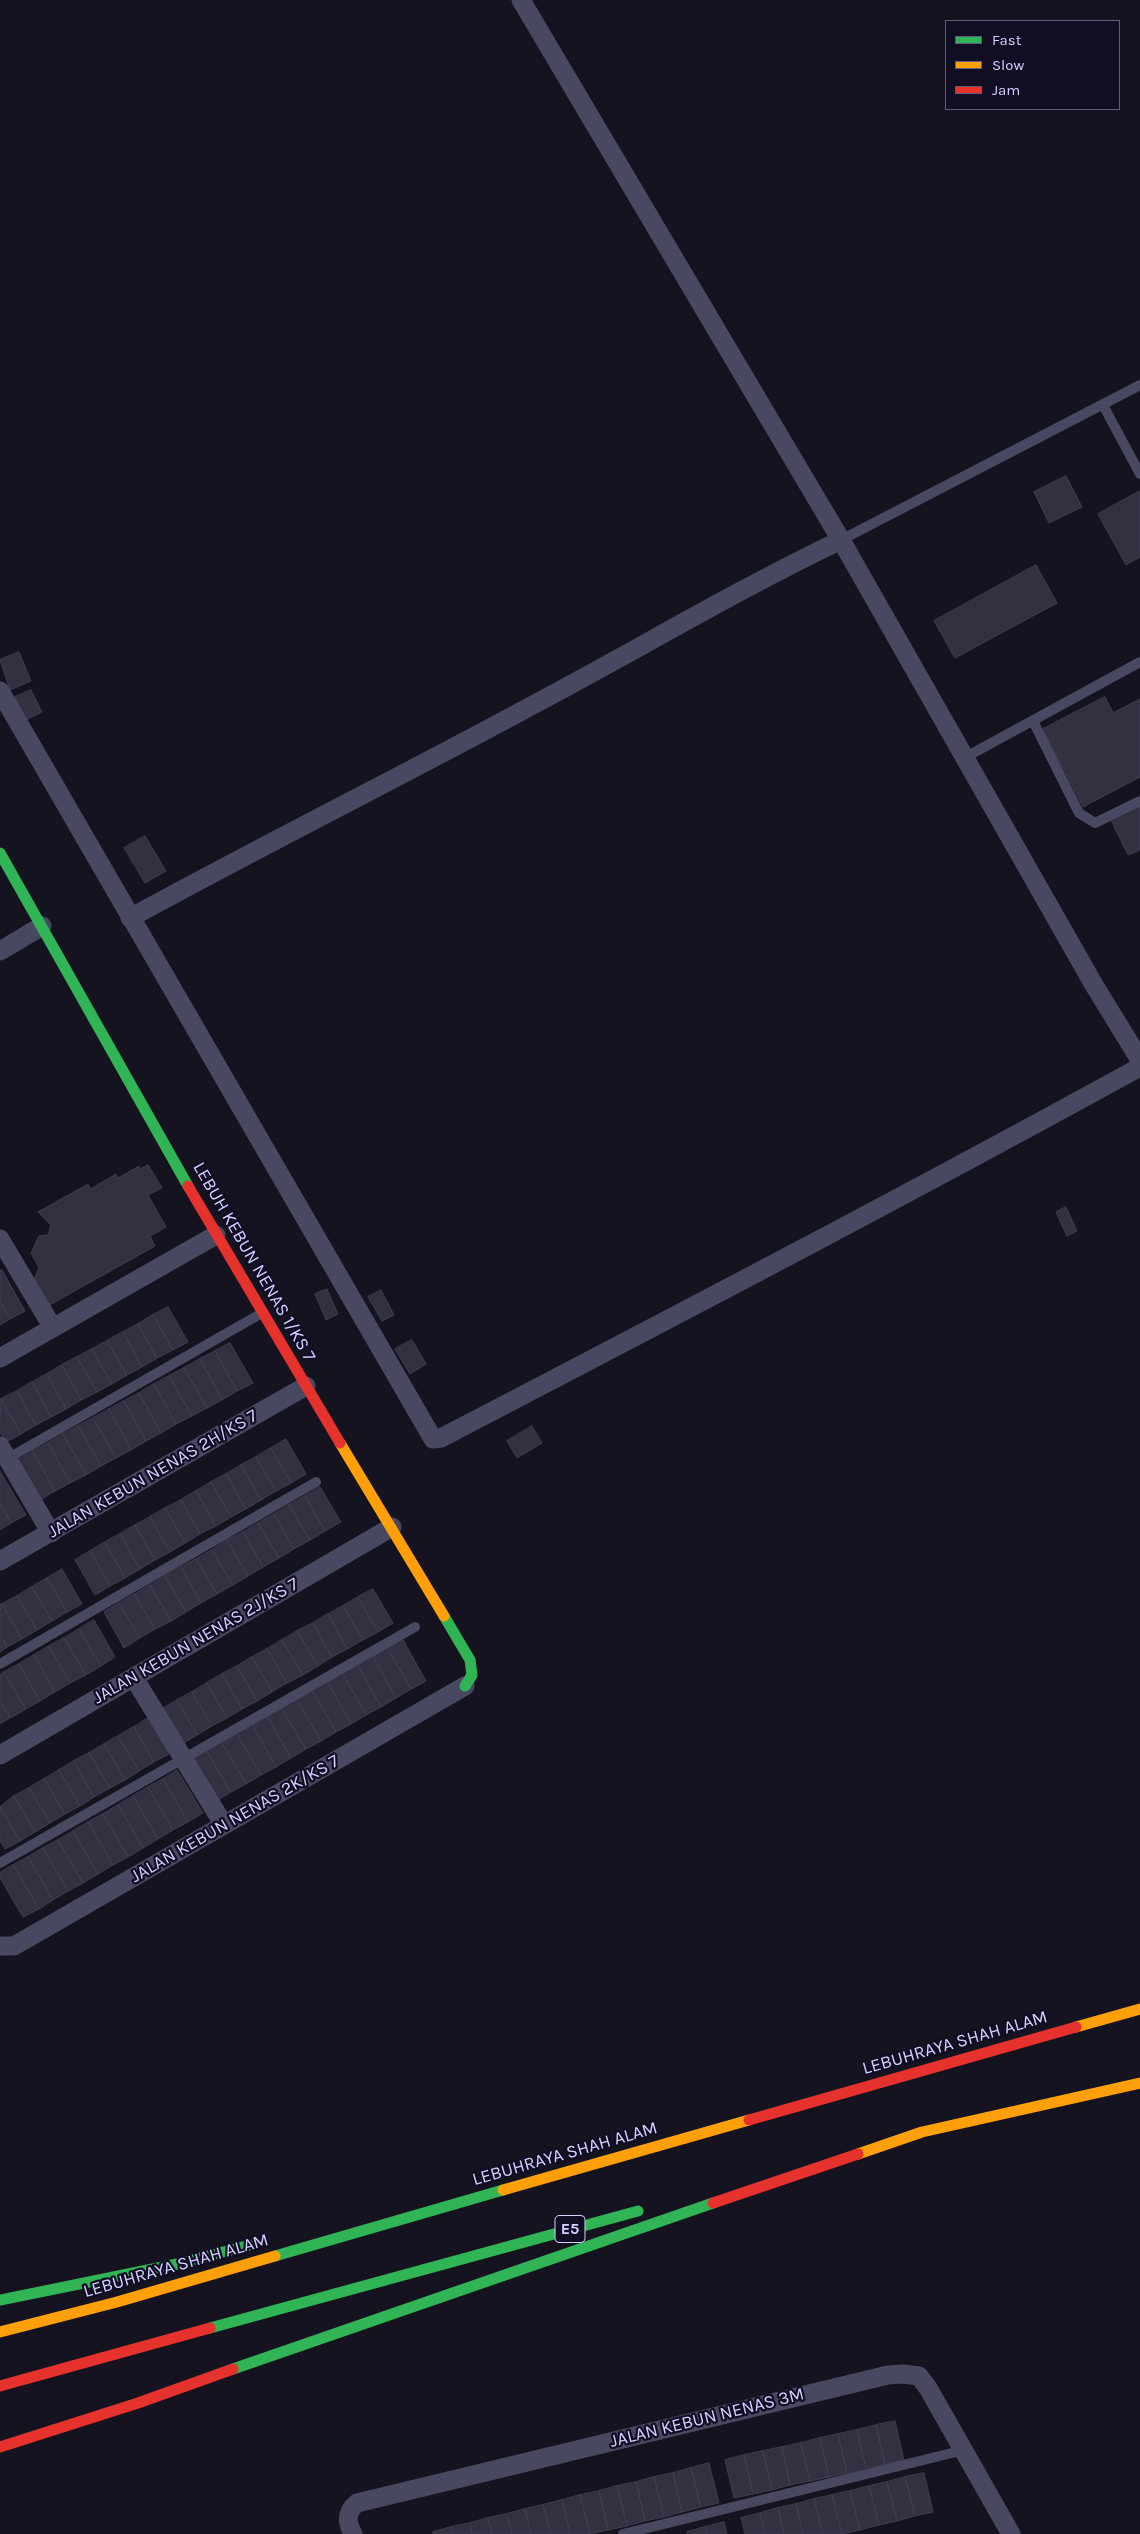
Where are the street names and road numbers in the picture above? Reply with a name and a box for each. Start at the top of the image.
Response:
street label: LEBUH KEBUN NENAS 1/KS 7 [188,1158,320,1366]
street label: JALAN KEBUN NENAS 2H/KS 7 [44,1405,262,1543]
street label: JALAN KEBUN NENAS 2J/KS 7 [89,1573,303,1709]
street label: JALAN KEBUN NENAS 2K/KS 7 [127,1750,343,1888]
street label: LEBUHRAYA SHAH ALAM [860,2006,1050,2080]
street label: LEBUHRAYA SHAH ALAM [470,2117,660,2191]
road number: E5 [555,2216,585,2242]
street label: LEBUHRAYA SHAH ALAM [81,2229,271,2303]
street label: JALAN KEBUN NENAS 3M [608,2383,806,2453]

